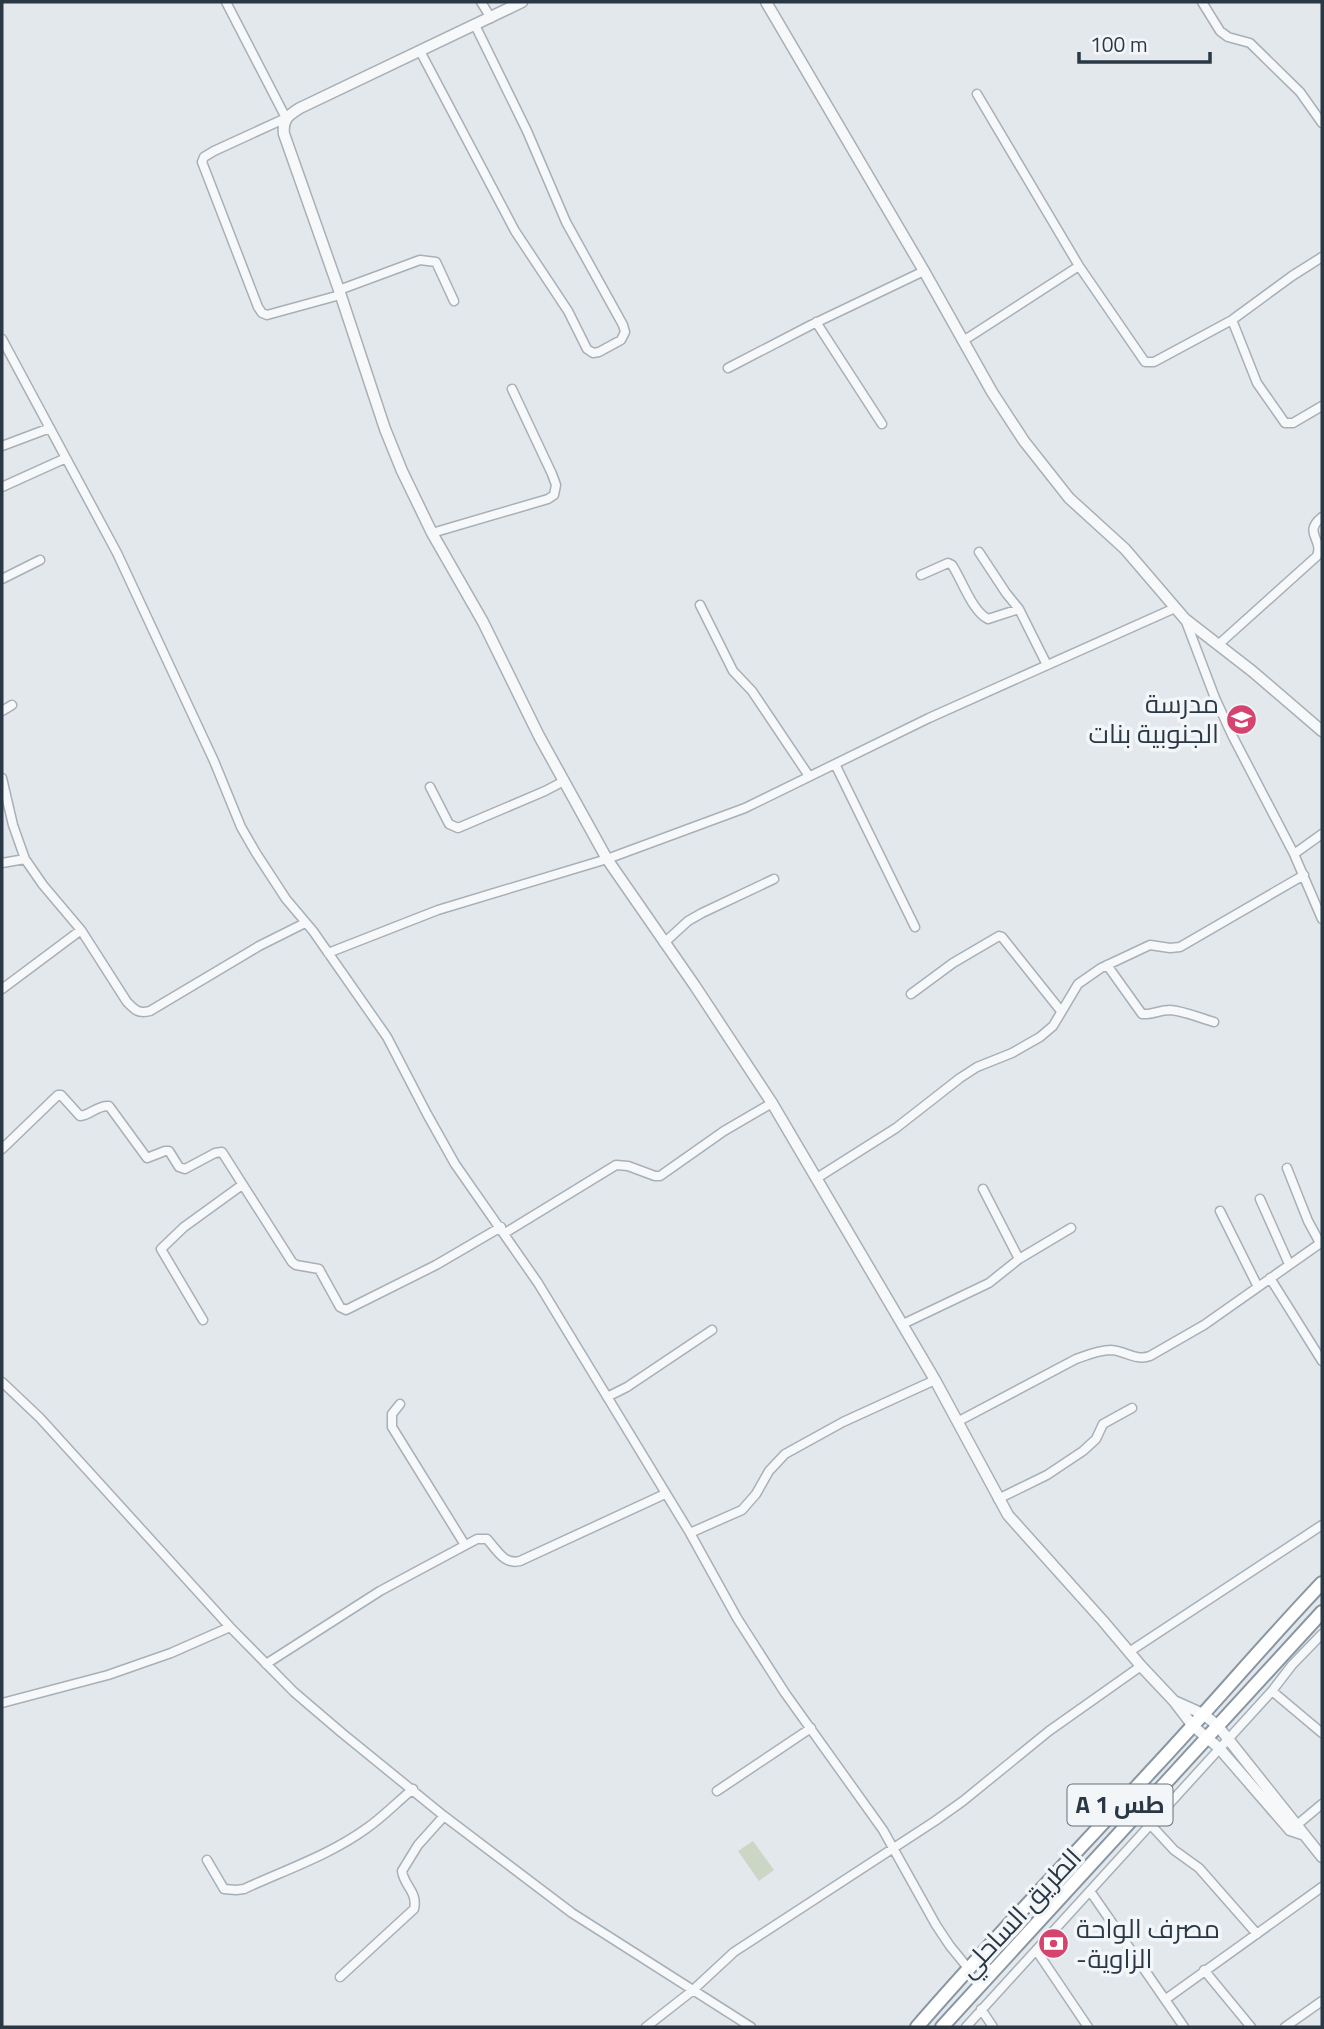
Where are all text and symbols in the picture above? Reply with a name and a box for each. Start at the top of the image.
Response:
scale bar [1079,21,1210,65]
text: 100 m [1090,28,1147,60]
place label: مدرسة الجنوبية بنات [1088,684,1219,753]
school or university icon: مدرسة الجنوبية بنات [1225,702,1259,736]
road number: A 1 طس [1068,1784,1172,1826]
street label: الطريق الساحلي [949,1839,1092,1988]
place label: مصرف الواحة -الزاوية [1076,1909,1220,1978]
bank icon: مصرف الواحة -الزاوية [1036,1927,1070,1961]

